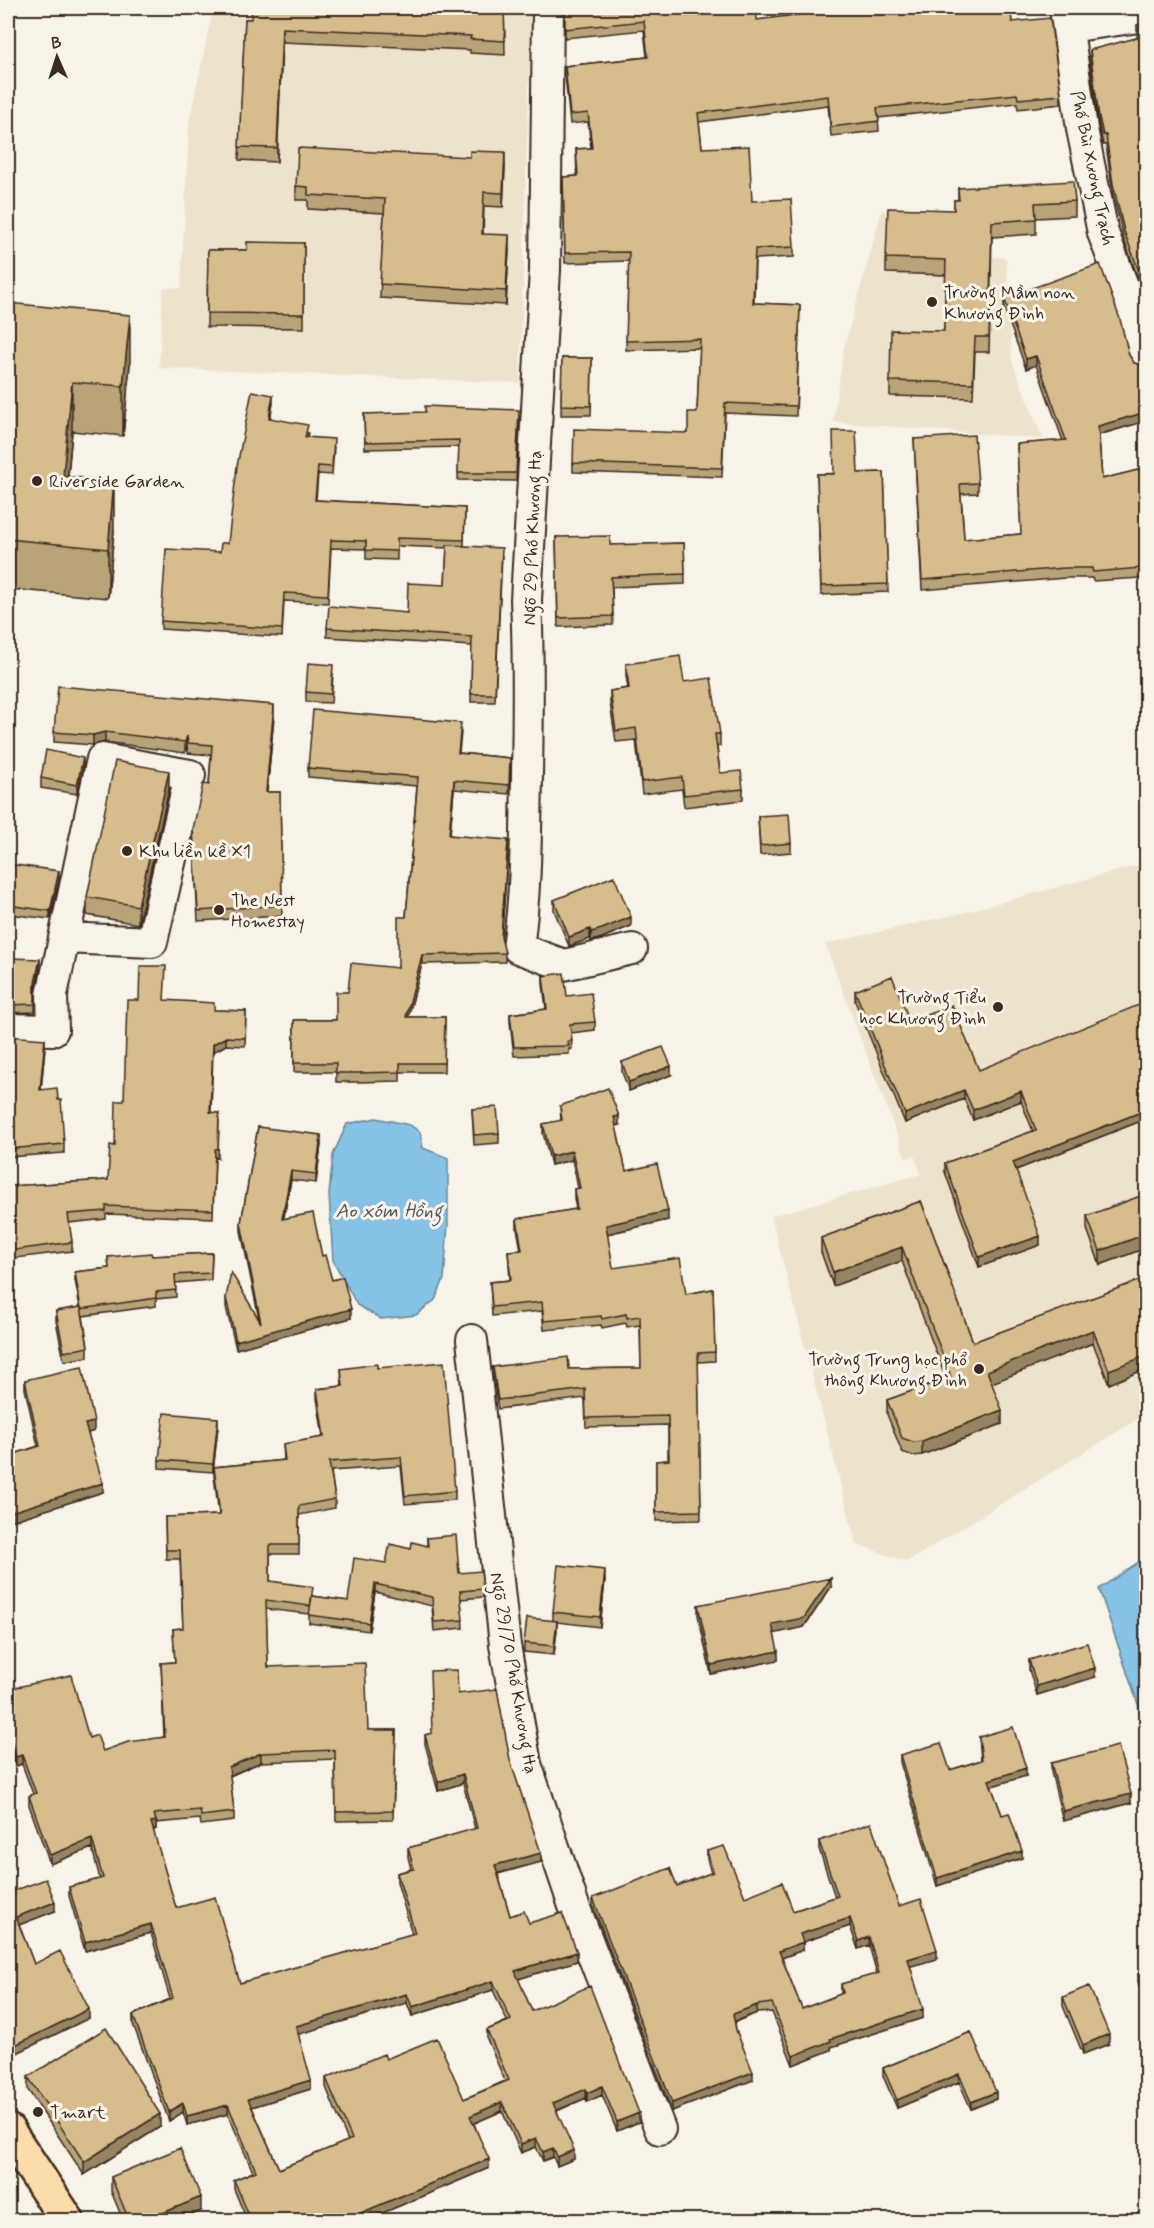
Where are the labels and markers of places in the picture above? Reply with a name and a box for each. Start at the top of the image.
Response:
place label: Trường Mầm non Khương Đình [944,281,1075,328]
marker: Trường Mầm non Khương Đình [925,295,939,309]
place label: Riverside Garden [49,470,184,494]
marker: Riverside Garden [30,474,44,488]
place label: Khu liền kề X1 [139,840,251,864]
marker: Khu liền kề X1 [120,844,134,858]
place label: The Nest Homestay [231,889,305,934]
marker: The Nest Homestay [212,903,226,917]
place label: Trường Tiểu học Khương Đình [859,986,986,1033]
marker: Trường Tiểu học Khương Đình [991,1000,1005,1014]
place label: Trường Trung học phổ thông Khương Đình [808,1348,967,1395]
marker: Trường Trung học phổ thông Khương Đình [972,1362,986,1376]
place label: Tmart [50,2101,106,2125]
marker: Tmart [31,2105,45,2119]

